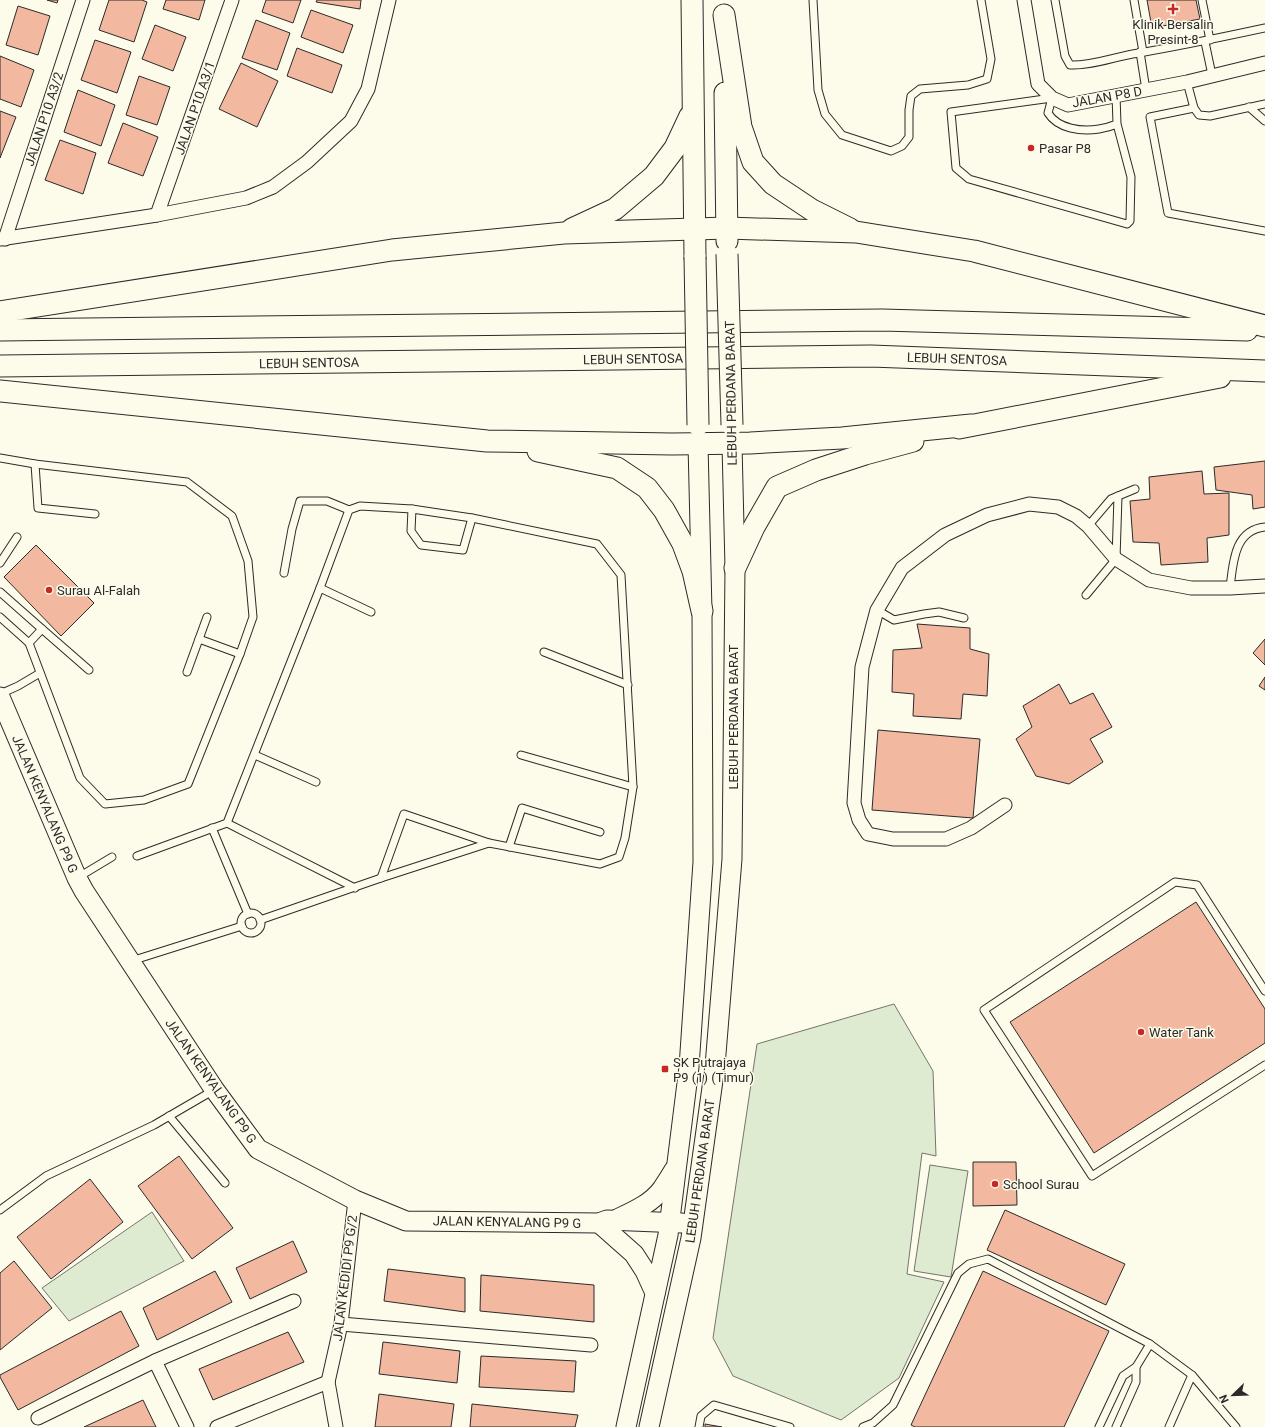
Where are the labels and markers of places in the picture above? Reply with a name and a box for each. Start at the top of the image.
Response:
marker: Klinik Bersalin Presint 8 [1167,3,1179,15]
place label: Klinik Bersalin Presint 8 [1132,17,1214,47]
place label: Pasar P8 [1039,141,1091,156]
marker: Pasar P8 [1026,143,1036,153]
place label: Surau Al-Falah [57,583,140,598]
marker: Surau Al-Falah [44,585,54,595]
place label: Water Tank [1149,1025,1214,1040]
marker: Water Tank [1136,1027,1146,1037]
place label: SK Putrajaya P9 (1) (Timur) [673,1055,754,1085]
marker: SK Putrajaya P9 (1) (Timur) [660,1064,670,1074]
place label: School Surau [1003,1177,1079,1192]
marker: School Surau [990,1179,1000,1189]

